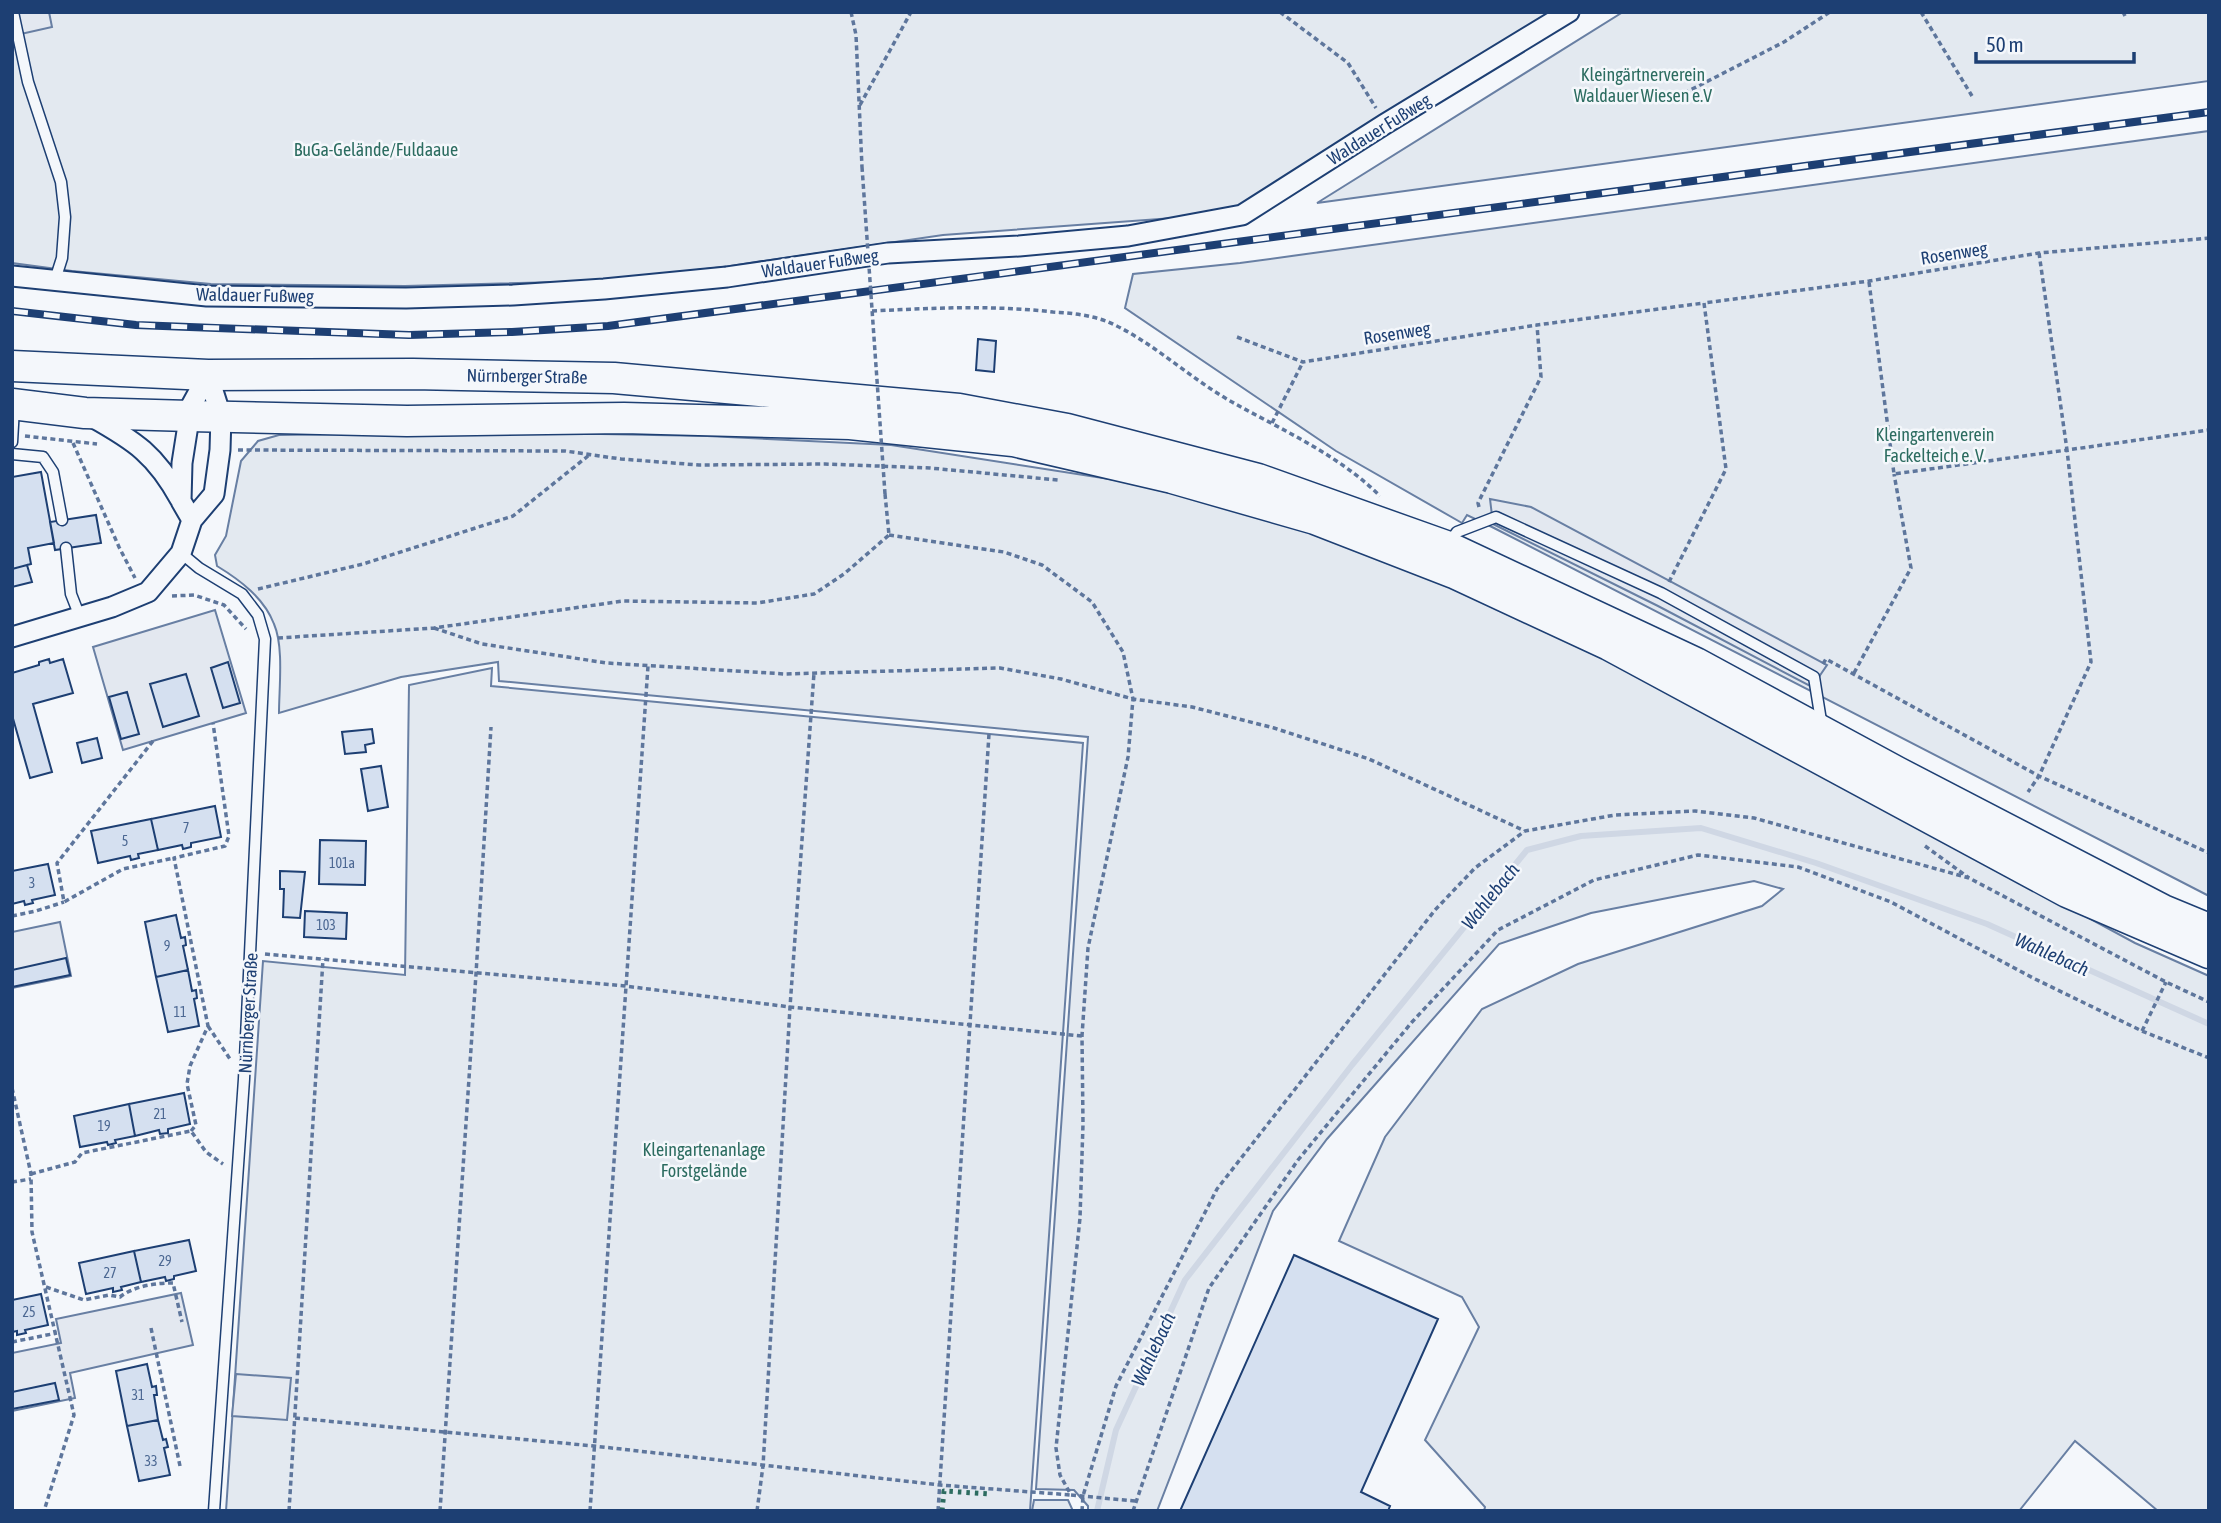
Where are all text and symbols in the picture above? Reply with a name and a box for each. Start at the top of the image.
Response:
scale bar [1976,21,2134,65]
text: 50 m [1986,32,2024,56]
park label: Kleingärtnerverein Waldauer Wiesen e.V [1574,64,1712,106]
street label: Waldauer Fußweg [1324,89,1435,169]
park label: BuGa-Gelände/Fuldaaue [294,139,458,160]
street label: Rosenweg [1919,237,1989,269]
street label: Waldauer Fußweg [760,244,880,282]
street label: Waldauer Fußweg [196,283,314,307]
street label: Rosenweg [1362,317,1432,349]
street label: Nürnberger Straße [466,364,588,388]
park label: Kleingartenverein Fackelteich e. V. [1876,424,1995,466]
house number: 7 [183,820,189,836]
house number: 5 [122,833,128,849]
house number: 101a [329,855,355,871]
water label: Wahlebach [1457,858,1523,934]
house number: 3 [29,875,35,891]
house number: 103 [316,917,336,933]
water label: Wahlebach [2012,928,2092,980]
house number: 9 [164,938,170,954]
street label: Nürnberger Straße [234,952,262,1074]
house number: 11 [173,1004,187,1020]
house number: 21 [153,1106,167,1122]
house number: 19 [97,1118,111,1134]
park label: Kleingartenanlage Forstgelände [642,1139,766,1181]
house number: 29 [158,1253,172,1269]
house number: 27 [103,1265,117,1281]
house number: 25 [22,1304,36,1320]
water label: Wahlebach [1126,1309,1180,1389]
house number: 31 [131,1387,145,1403]
house number: 33 [144,1453,158,1469]

